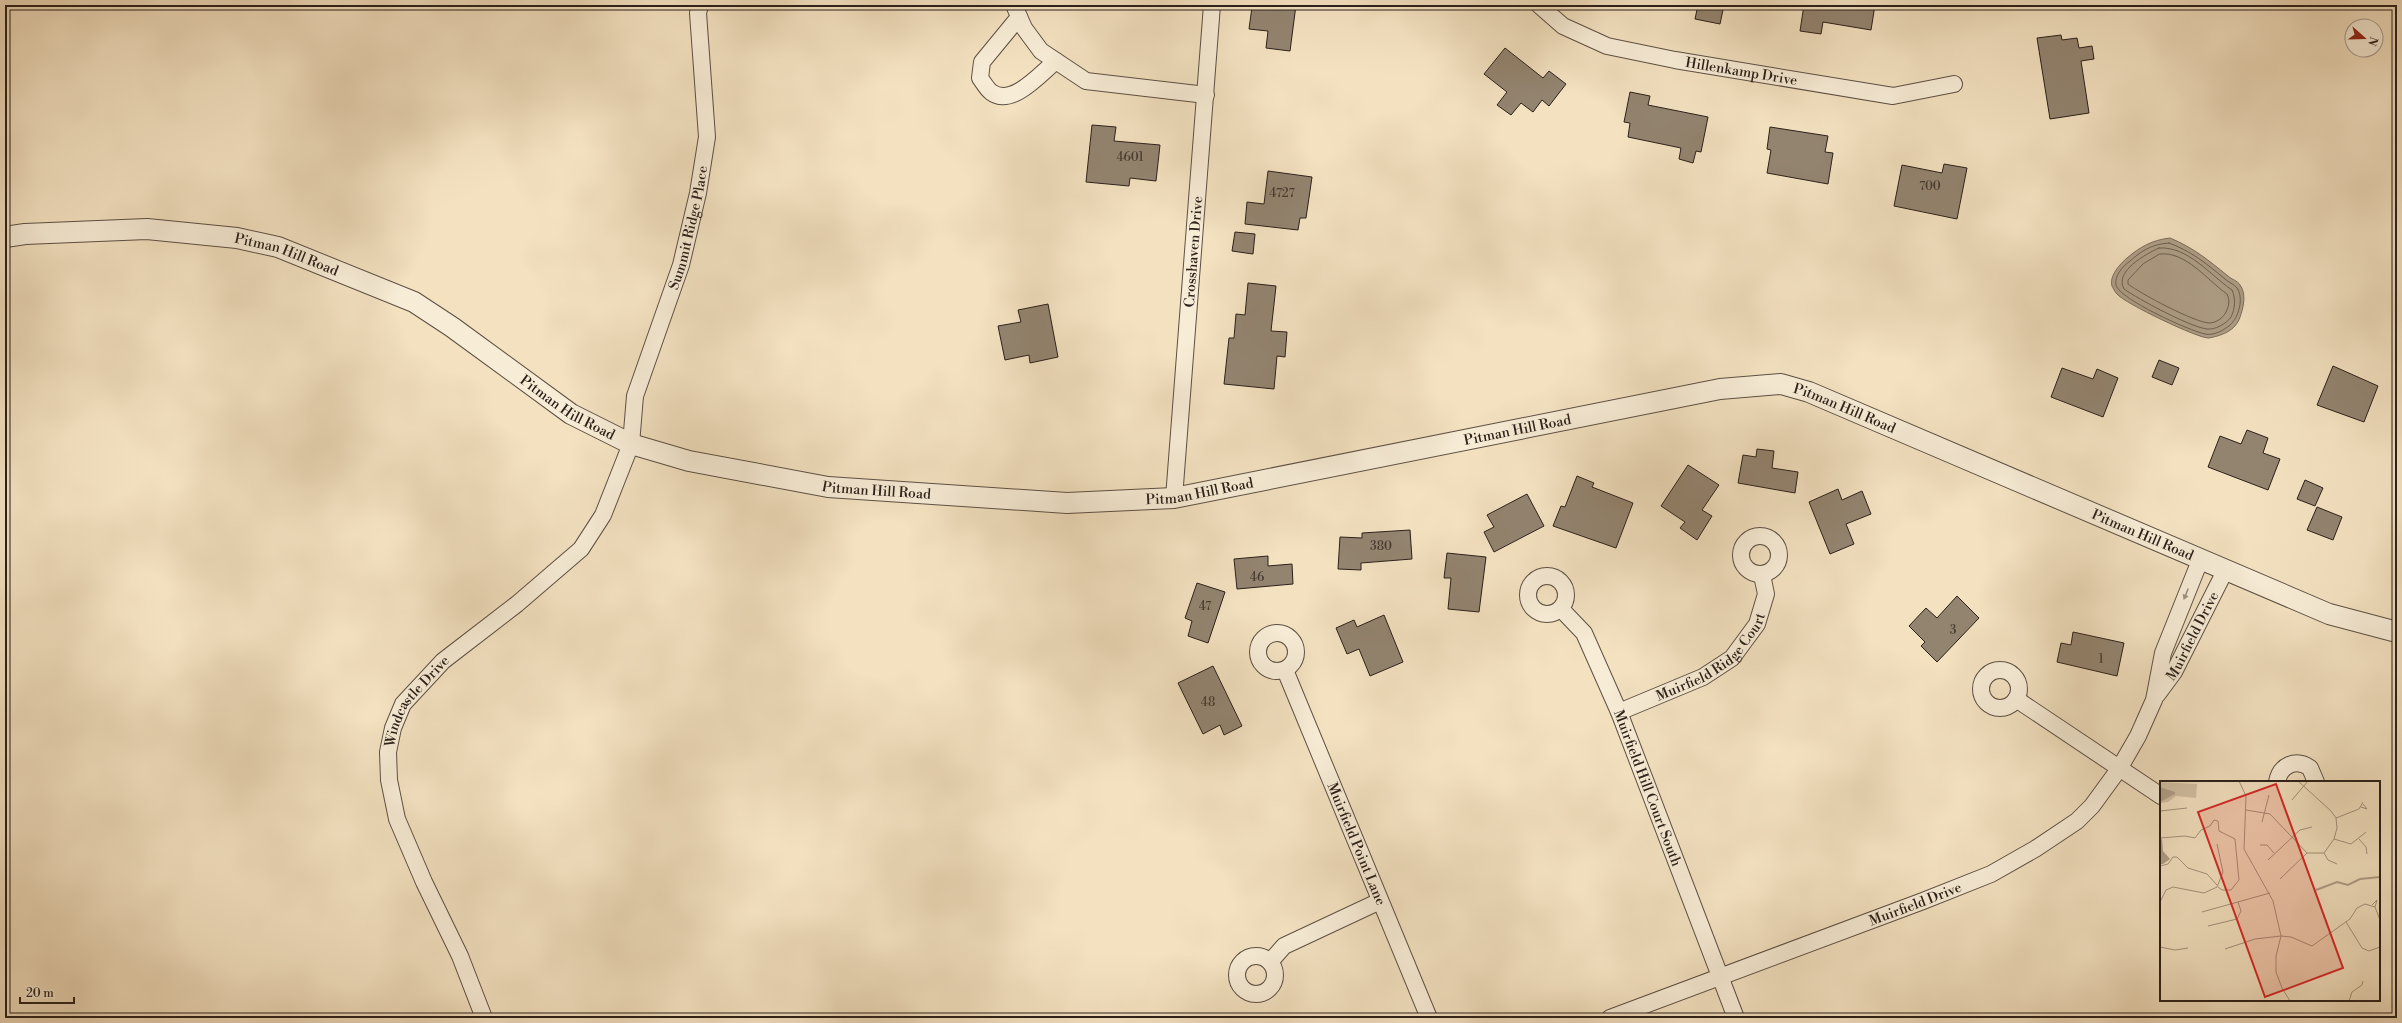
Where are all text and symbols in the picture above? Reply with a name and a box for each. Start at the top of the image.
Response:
north arrow [2344,18,2384,58]
text: N [2364,35,2381,48]
street label: Hillenkamp Drive [1684,54,1799,90]
house number: 4601 [1116,150,1144,165]
street label: Summit Ridge Place [665,164,712,292]
house number: 700 [1919,179,1941,194]
house number: 4727 [1269,186,1295,201]
street label: Crosshaven Drive [1181,195,1207,308]
street label: Pitman Hill Road [233,230,341,281]
street label: Pitman Hill Road [516,372,618,445]
street label: Pitman Hill Road [1791,380,1898,438]
street label: Pitman Hill Road [1462,411,1573,450]
street label: Pitman Hill Road [1145,474,1255,509]
street label: Pitman Hill Road [820,478,932,504]
street label: Pitman Hill Road [2089,506,2196,565]
house number: 380 [1370,539,1392,554]
house number: 46 [1250,570,1264,585]
street label: Muirfield Drive [2163,589,2223,685]
one-way arrow [2183,589,2189,601]
house number: 47 [1199,599,1211,614]
street label: Muirfield Ridge Court [1654,611,1770,706]
house number: 3 [1950,623,1957,638]
street label: Windcastle Drive [381,652,453,750]
house number: 1 [2098,652,2104,667]
house number: 48 [1201,695,1215,710]
street label: Muirfield Hill Court South [1609,707,1685,870]
street label: Muirfield Point Lane [1323,780,1389,908]
inset map [2160,781,2380,1001]
street label: Muirfield Drive [1867,879,1965,930]
scale bar [20,979,74,1005]
text: 20 m [26,986,54,1001]

